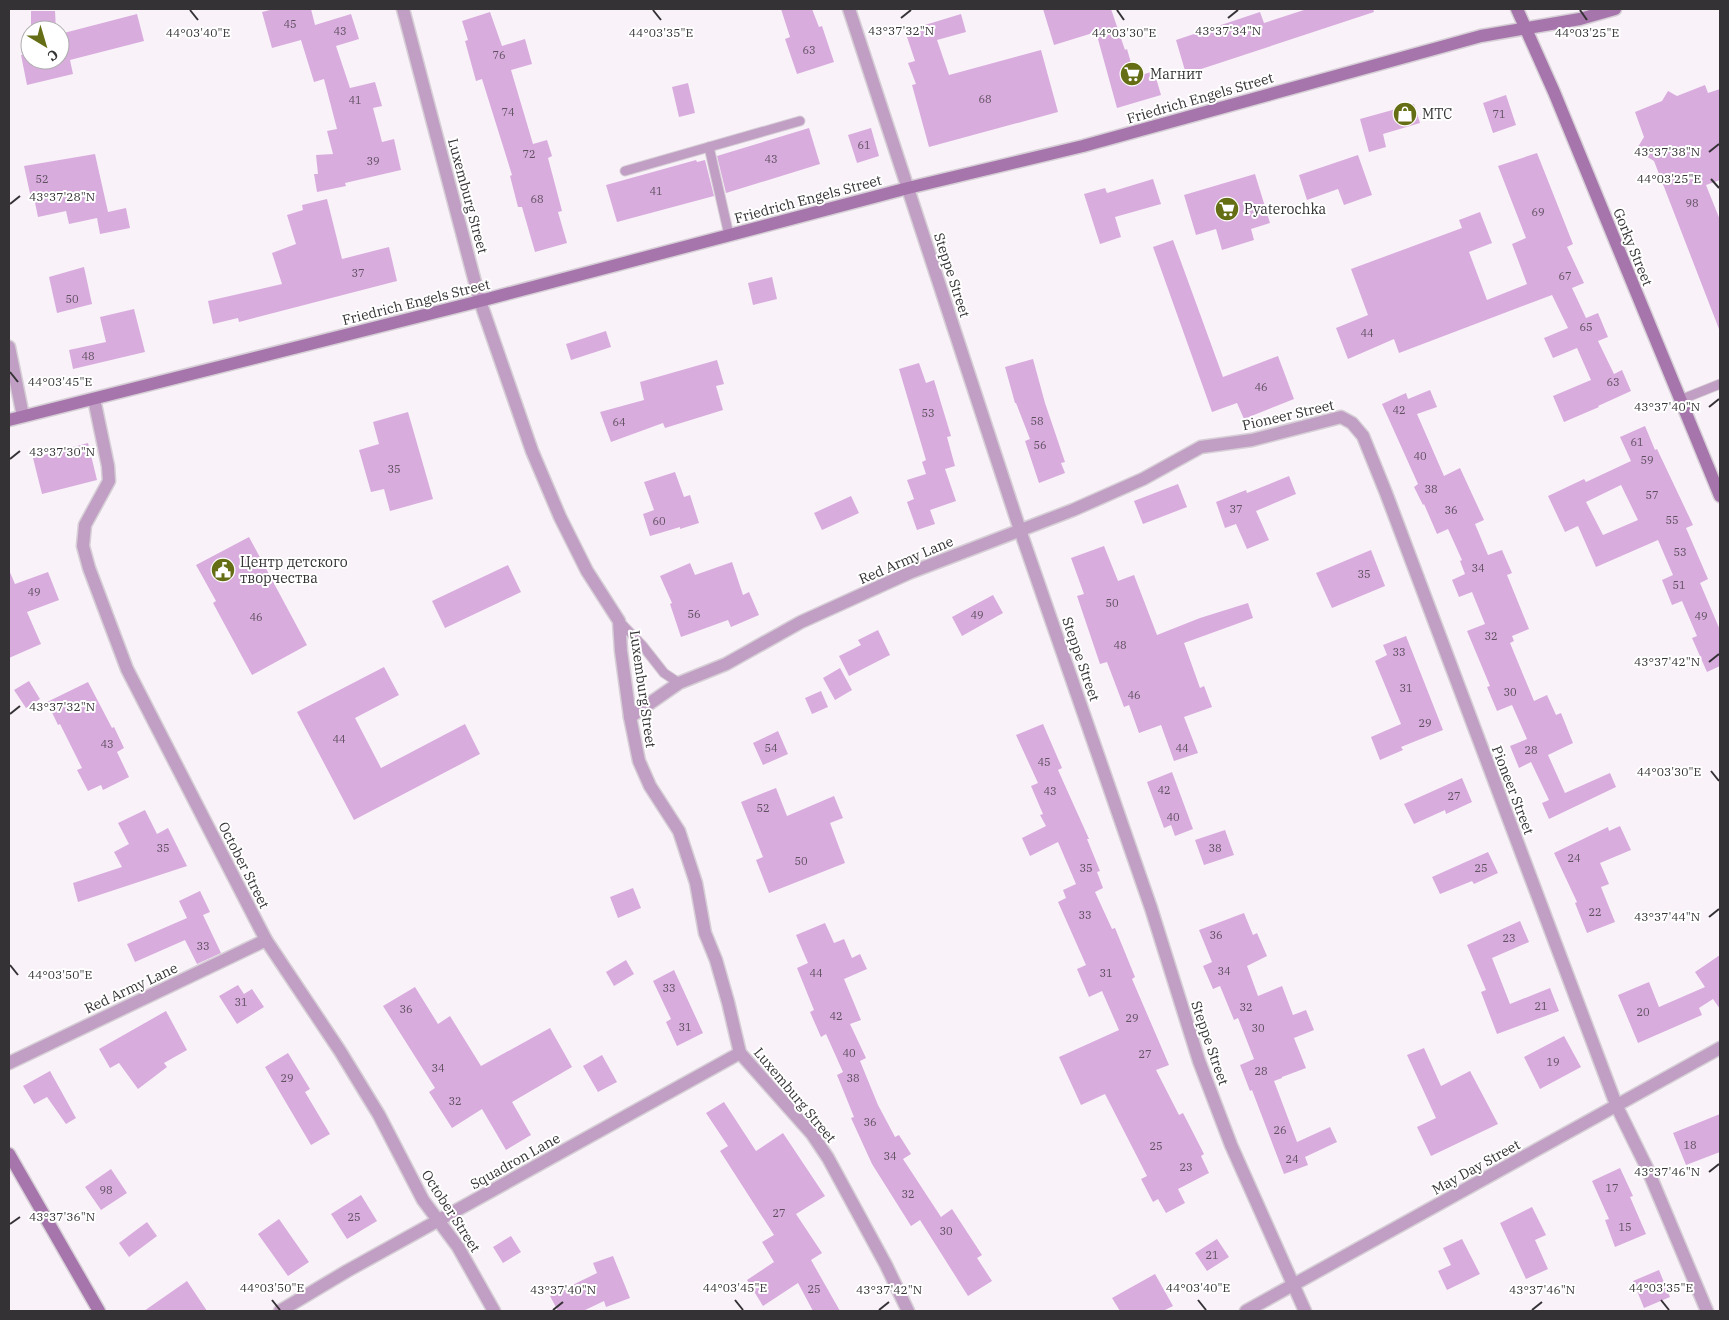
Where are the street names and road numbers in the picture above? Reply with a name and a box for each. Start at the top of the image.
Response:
street label: Friedrich Engels Street [1125,68,1275,128]
street label: Luxemburg Street [444,136,492,256]
street label: Friedrich Engels Street [732,171,884,227]
street label: Gorky Street [1609,205,1657,289]
street label: Steppe Street [930,230,974,320]
street label: Friedrich Engels Street [340,275,492,329]
street label: Pioneer Street [1240,396,1336,434]
street label: Red Army Lane [856,532,956,588]
street label: Steppe Street [1058,614,1104,704]
street label: Luxemburg Street [626,629,660,749]
street label: Pioneer Street [1488,743,1538,837]
street label: October Street [214,819,274,911]
street label: Red Army Lane [82,959,180,1017]
street label: Steppe Street [1187,998,1233,1088]
street label: Luxemburg Street [750,1044,840,1146]
street label: Squadron Lane [467,1129,563,1193]
street label: May Day Street [1429,1135,1523,1199]
street label: October Street [418,1166,484,1256]

